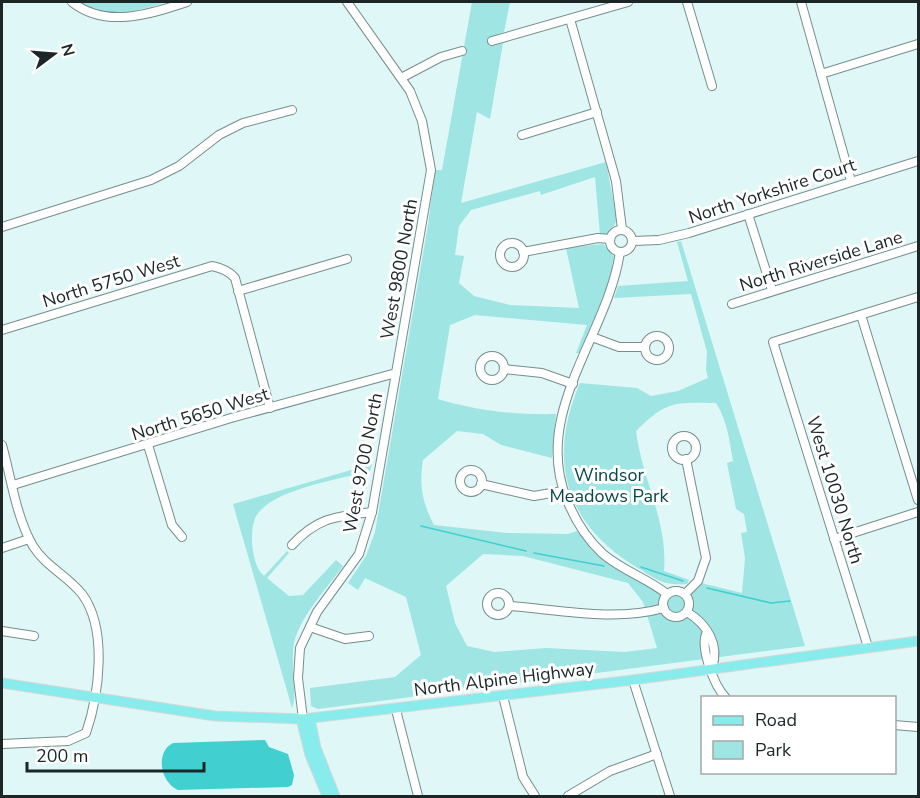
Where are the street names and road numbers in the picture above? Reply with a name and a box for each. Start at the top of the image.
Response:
street label: North Yorkshire Court [685,152,859,229]
street label: West 9800 North [375,197,423,341]
street label: North Riverside Lane [737,225,905,297]
street label: North 5750 West [39,249,183,313]
street label: North 5650 West [128,382,272,446]
street label: West 9700 North [338,391,388,535]
street label: West 10030 North [801,413,869,567]
street label: North Alpine Highway [413,656,596,702]

